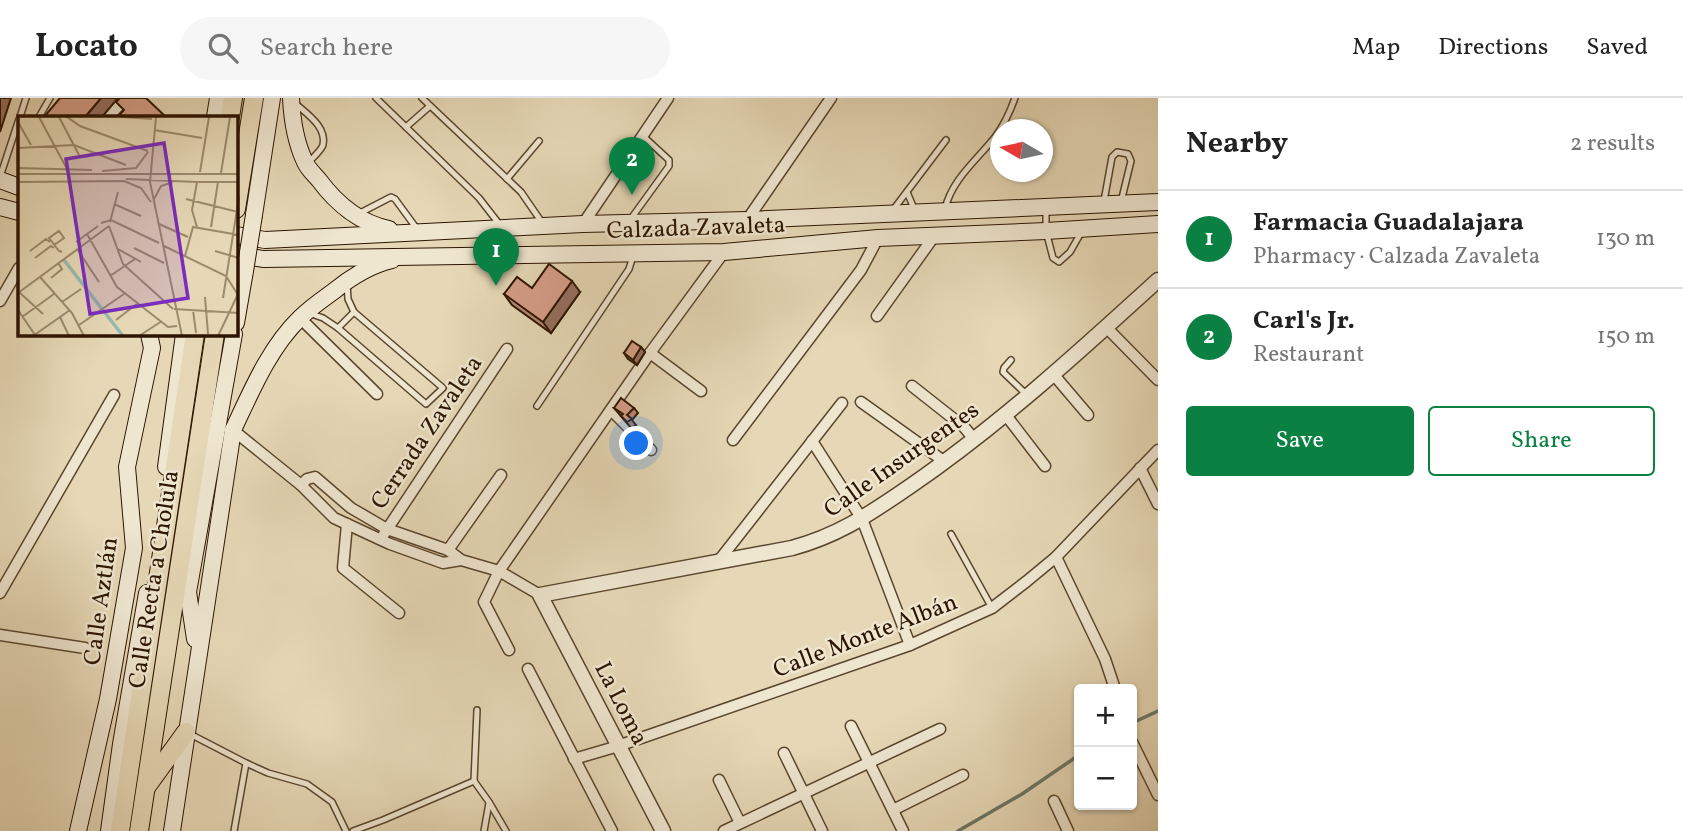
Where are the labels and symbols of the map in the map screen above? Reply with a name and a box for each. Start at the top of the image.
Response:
inset map [18,116,238,336]
north arrow [990,119,1053,182]
pin: 2 [609,137,655,195]
street label: Calzada Zavaleta [606,209,786,249]
pin: 1 [473,228,519,286]
street label: Cerrada Zavaleta [363,349,492,517]
street label: Calle Insurgentes [818,394,987,527]
your location [619,426,653,460]
street label: Calle Recta a Cholula [121,468,189,691]
street label: Calle Aztlán [76,535,128,667]
street label: Calle Monte Albán [769,586,963,688]
street label: La Loma [585,656,656,752]

